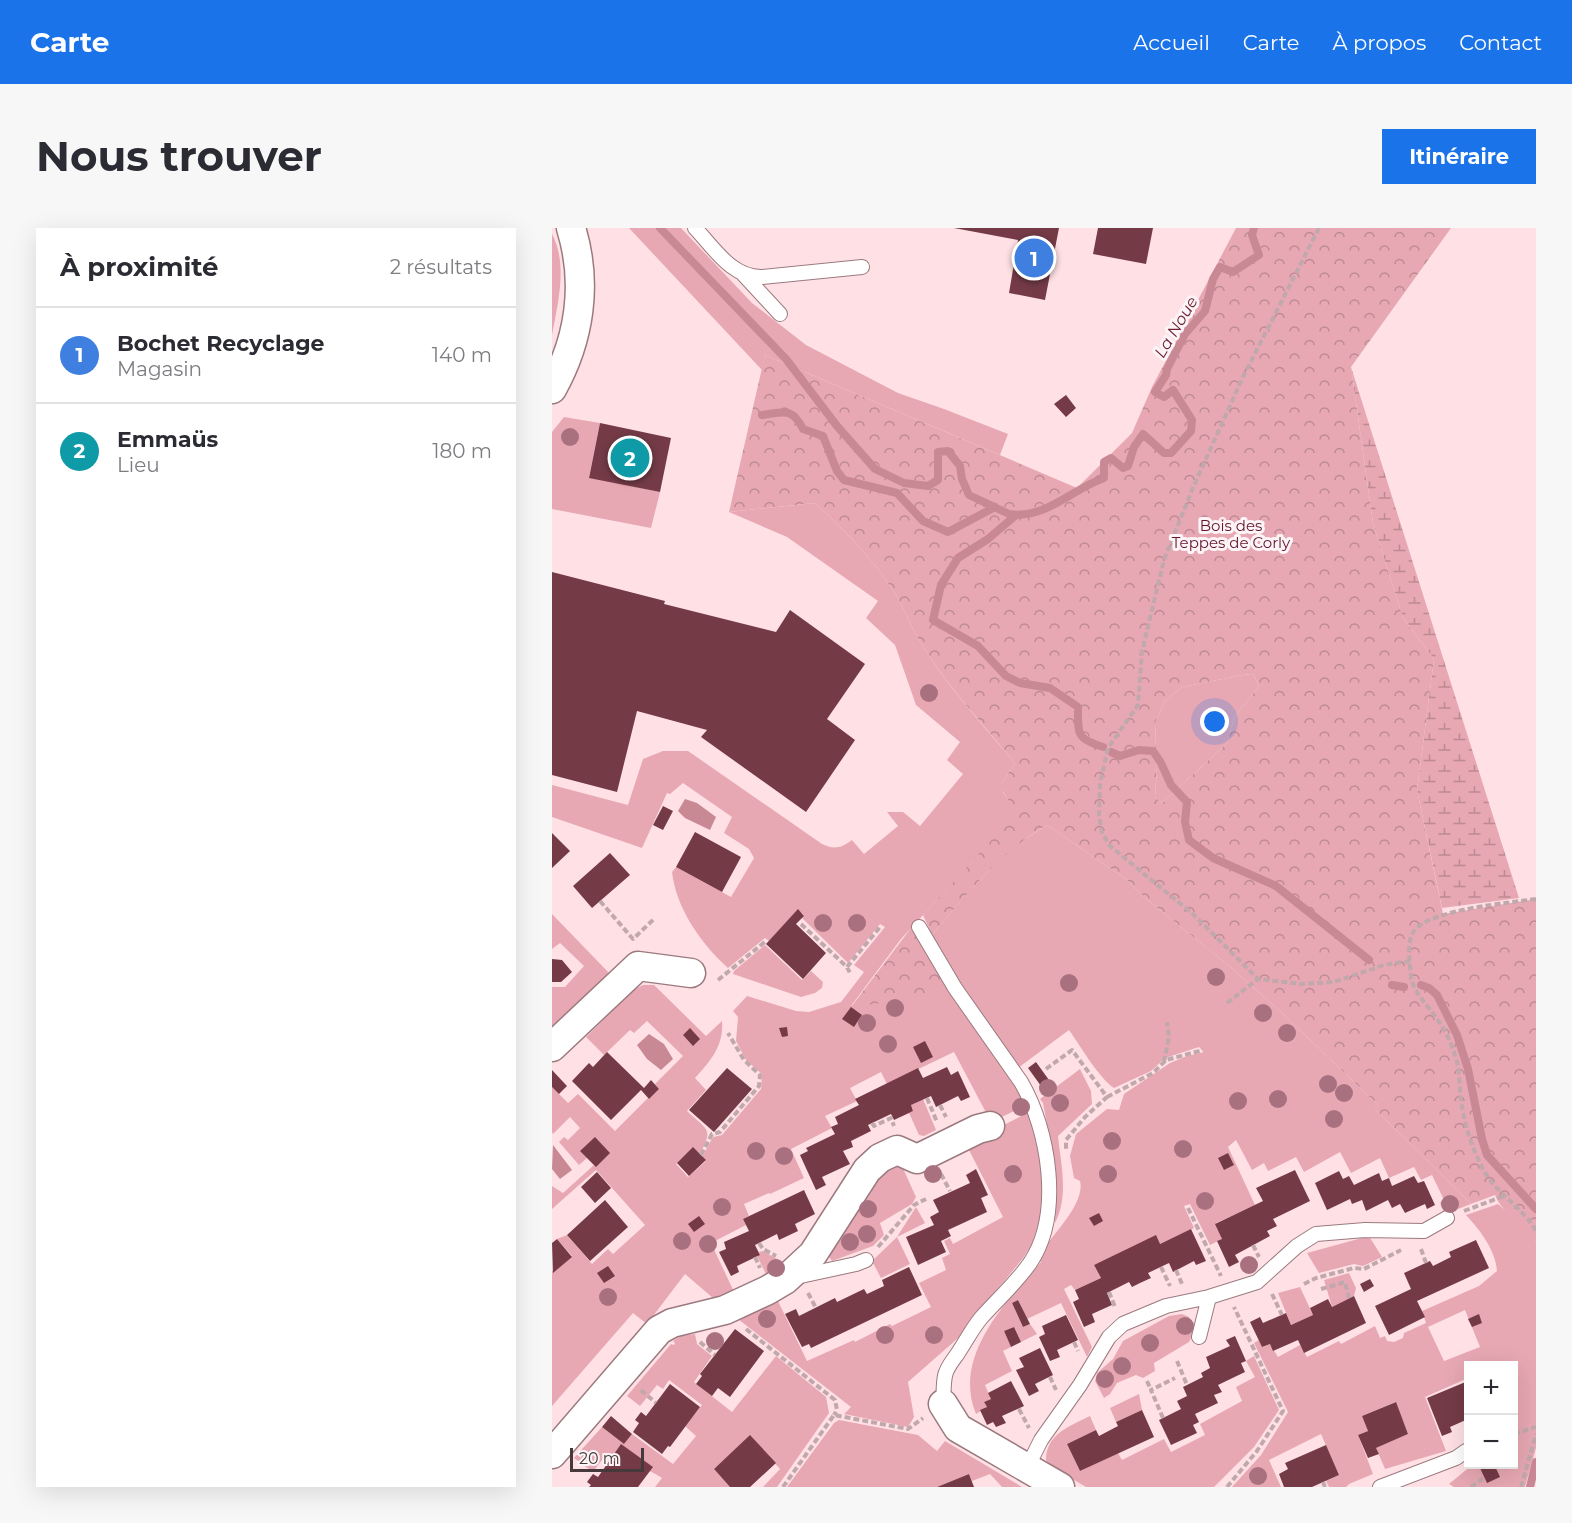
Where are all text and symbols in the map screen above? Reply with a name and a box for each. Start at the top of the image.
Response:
text: Carte [30,25,109,59]
text: Accueil [1133,30,1210,55]
text: Carte [1243,30,1299,55]
text: À propos [1332,30,1426,55]
text: Contact [1459,30,1542,55]
button: Itinéraire [1382,129,1536,184]
text: Nous trouver [36,130,322,182]
pin: 1 [1014,236,1054,280]
text: À proximité [60,251,219,283]
text: 2 résultats [390,255,492,279]
water label: La Noue [1150,293,1202,361]
text: Bochet Recyclage [117,330,325,357]
text: 1 [76,343,83,367]
text: 140 m [432,343,492,367]
text: Magasin [117,357,202,381]
text: Emmaüs [117,426,218,453]
pin: 2 [610,436,650,480]
text: 2 [74,439,85,463]
text: 180 m [432,439,492,463]
text: Lieu [117,453,160,477]
park label: Bois des Teppes de Corly [1172,516,1291,552]
your location [1200,707,1229,736]
map controls [1464,1361,1518,1469]
button: + [1464,1361,1518,1415]
button: − [1464,1415,1518,1469]
scale bar [570,1445,644,1472]
text: 20 m [579,1449,620,1468]

